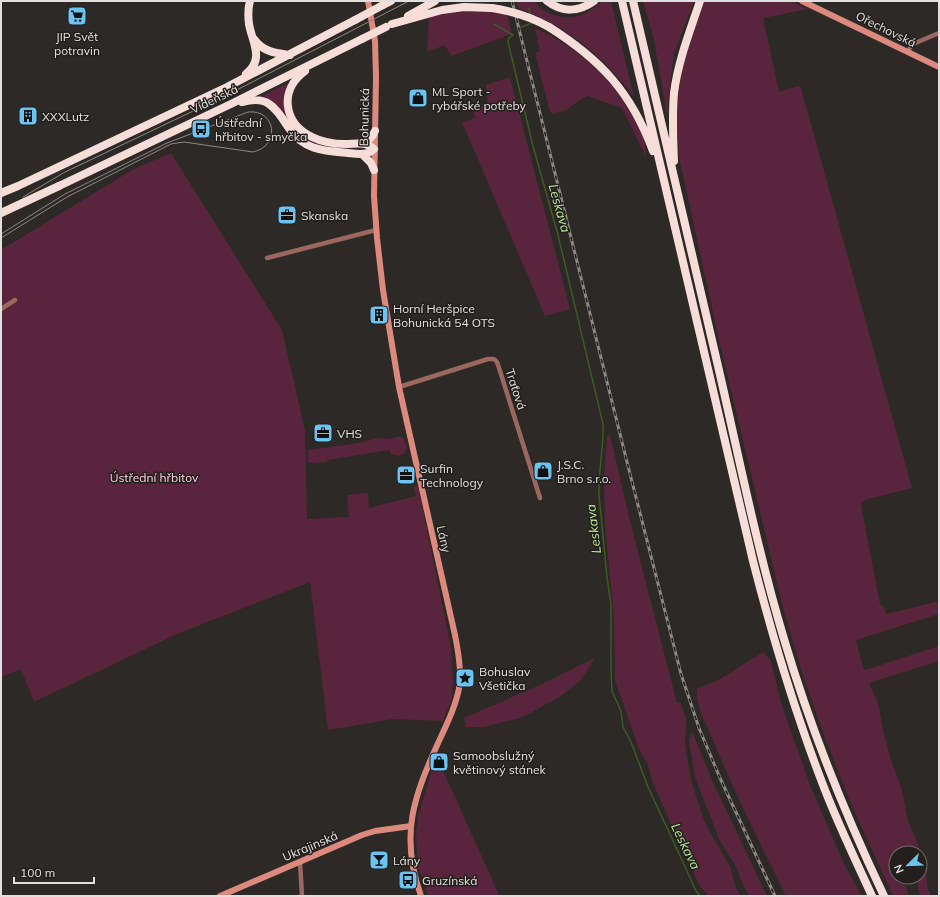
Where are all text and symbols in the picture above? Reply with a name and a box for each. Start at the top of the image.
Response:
supermarket icon: JIP Svět potravin [66,5,88,27]
street label: Ořechovská [853,8,919,50]
place label: JIP Svět potravin [54,29,100,58]
street label: Vídeňská [188,81,240,117]
place label: ML Sport - rybářské potřeby [432,84,527,113]
shop icon: ML Sport - rybářské potřeby [407,87,429,109]
street label: Bohunická [356,88,372,146]
building icon: XXXLutz [17,105,39,127]
place label: XXXLutz [42,109,89,124]
place label: Ústřední hřbitov - smyčka [215,115,307,144]
bus stop icon: Ústřední hřbitov - smyčka [190,118,212,140]
water label: Leskava [545,182,575,234]
office icon: Skanska [276,204,298,226]
place label: Skanska [301,208,348,223]
place label: Horní Heršpice Bohunická 54 OTS [393,301,495,330]
building icon: Horní Heršpice Bohunická 54 OTS [368,304,390,326]
street label: Traťová [502,367,530,411]
office icon: VHS [312,422,334,444]
place label: VHS [337,426,362,441]
place label: J.S.C. Brno s.r.o. [557,457,611,486]
shop icon: J.S.C. Brno s.r.o. [532,460,554,482]
place label: Surfin Technology [420,461,484,490]
office icon: Surfin Technology [395,464,417,486]
park label: Ústřední hřbitov [110,470,199,485]
water label: Leskava [582,503,604,555]
street label: Lány [434,524,454,554]
place label: Bohuslav Všetička [479,664,531,693]
place icon: Bohuslav Všetička [454,667,476,689]
place label: Samoobslužný květinový stánek [453,748,547,777]
shop icon: Samoobslužný květinový stánek [428,751,450,773]
water label: Leskava [668,820,704,872]
street label: Ukrajinská [280,828,340,864]
north arrow [888,845,928,885]
bar icon: Lány [368,849,390,871]
place label: Lány [393,853,421,868]
scale bar [14,859,94,885]
text: N [891,862,907,875]
text: 100 m [20,865,55,880]
bus stop icon: Gruzínská [397,869,419,891]
place label: Gruzínská [422,873,478,888]

